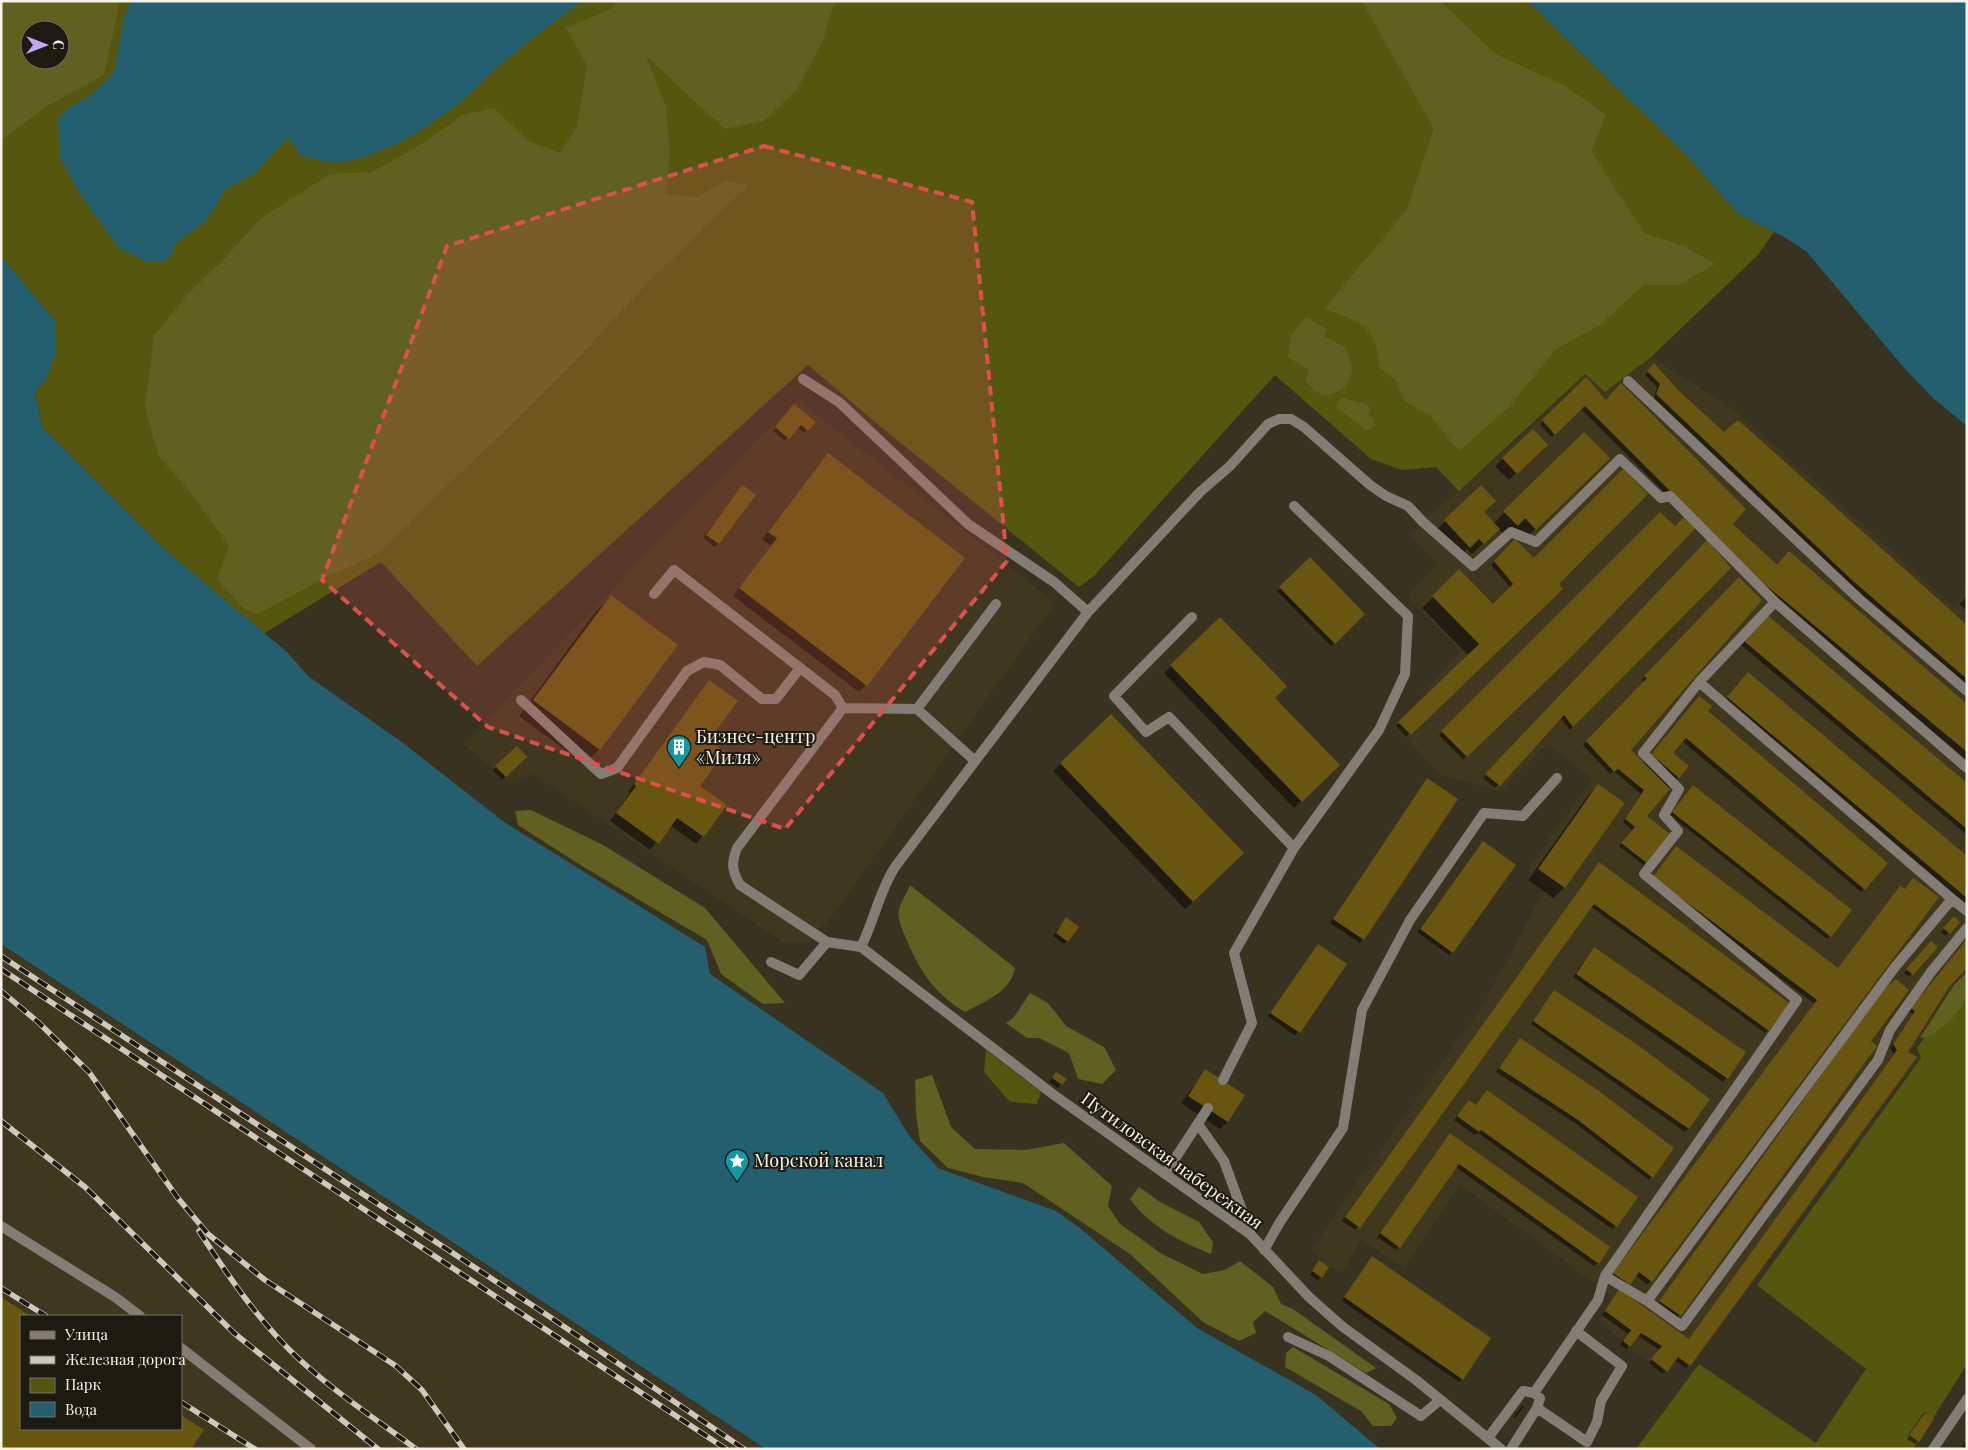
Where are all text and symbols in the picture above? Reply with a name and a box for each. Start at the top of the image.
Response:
north arrow [20,20,70,70]
text: С [49,40,68,50]
place label: Бизнес-центр «Миля» [696,724,815,769]
building icon: Бизнес-центр «Миля» [666,734,692,768]
street label: Путиловская набережная [1077,1086,1269,1234]
place icon: Морской канал [724,1148,750,1182]
place label: Морской канал [754,1148,883,1172]
legend [20,1315,182,1430]
text: Улица [64,1324,108,1344]
text: Железная дорога [65,1349,186,1369]
text: Парк [65,1374,101,1394]
text: Вода [65,1399,98,1419]

